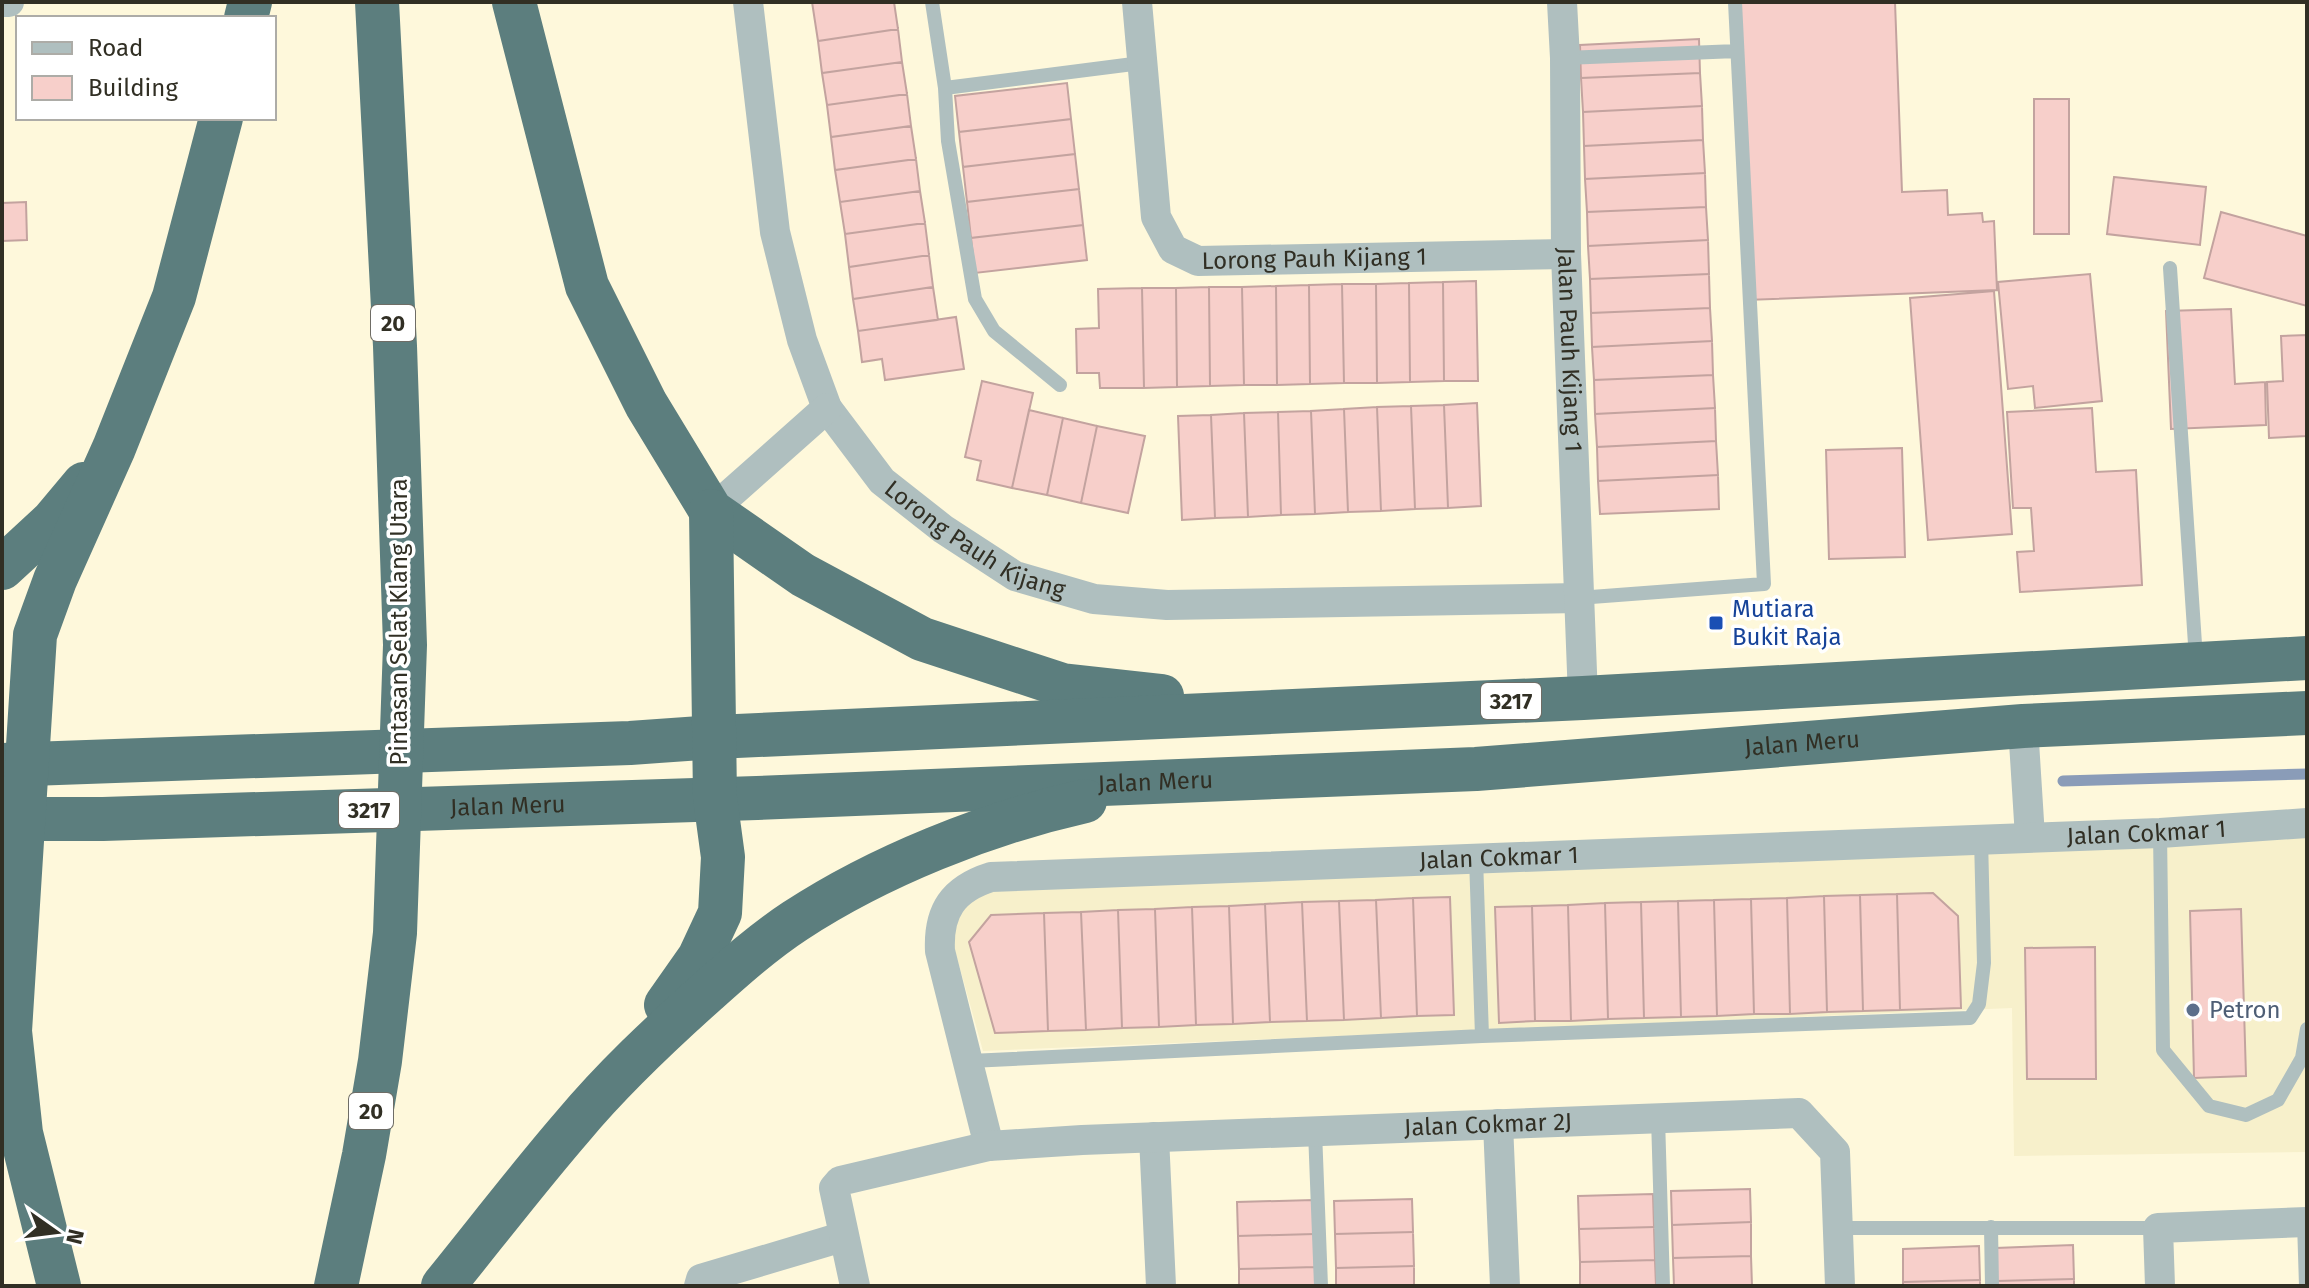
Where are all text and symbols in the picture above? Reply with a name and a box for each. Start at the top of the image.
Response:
legend [16,16,276,120]
text: Road [88,34,143,62]
text: Building [88,74,178,102]
street label: Lorong Pauh Kijang 1 [1201,243,1427,275]
street label: Jalan Pauh Kijang 1 [1552,247,1588,453]
road number: 20 [371,305,415,341]
street label: Lorong Pauh Kijang [879,474,1069,604]
street label: Pintasan Selat Klang Utara [385,478,413,766]
place label: Mutiara Bukit Raja [1732,595,1842,651]
marker: Mutiara Bukit Raja [1707,614,1725,632]
road number: 3217 [1481,683,1541,719]
street label: Jalan Meru [1743,725,1861,762]
street label: Jalan Meru [1097,766,1214,798]
street label: Jalan Meru [450,790,566,822]
road number: 3217 [339,792,399,828]
street label: Jalan Cokmar 1 [2066,815,2227,851]
street label: Jalan Cokmar 1 [1419,841,1579,875]
place label: Petron [2209,996,2281,1024]
marker: Petron [2184,1001,2202,1019]
road number: 20 [349,1093,393,1129]
street label: Jalan Cokmar 2J [1404,1108,1573,1142]
north arrow [16,1192,96,1272]
text: N [60,1226,90,1247]

